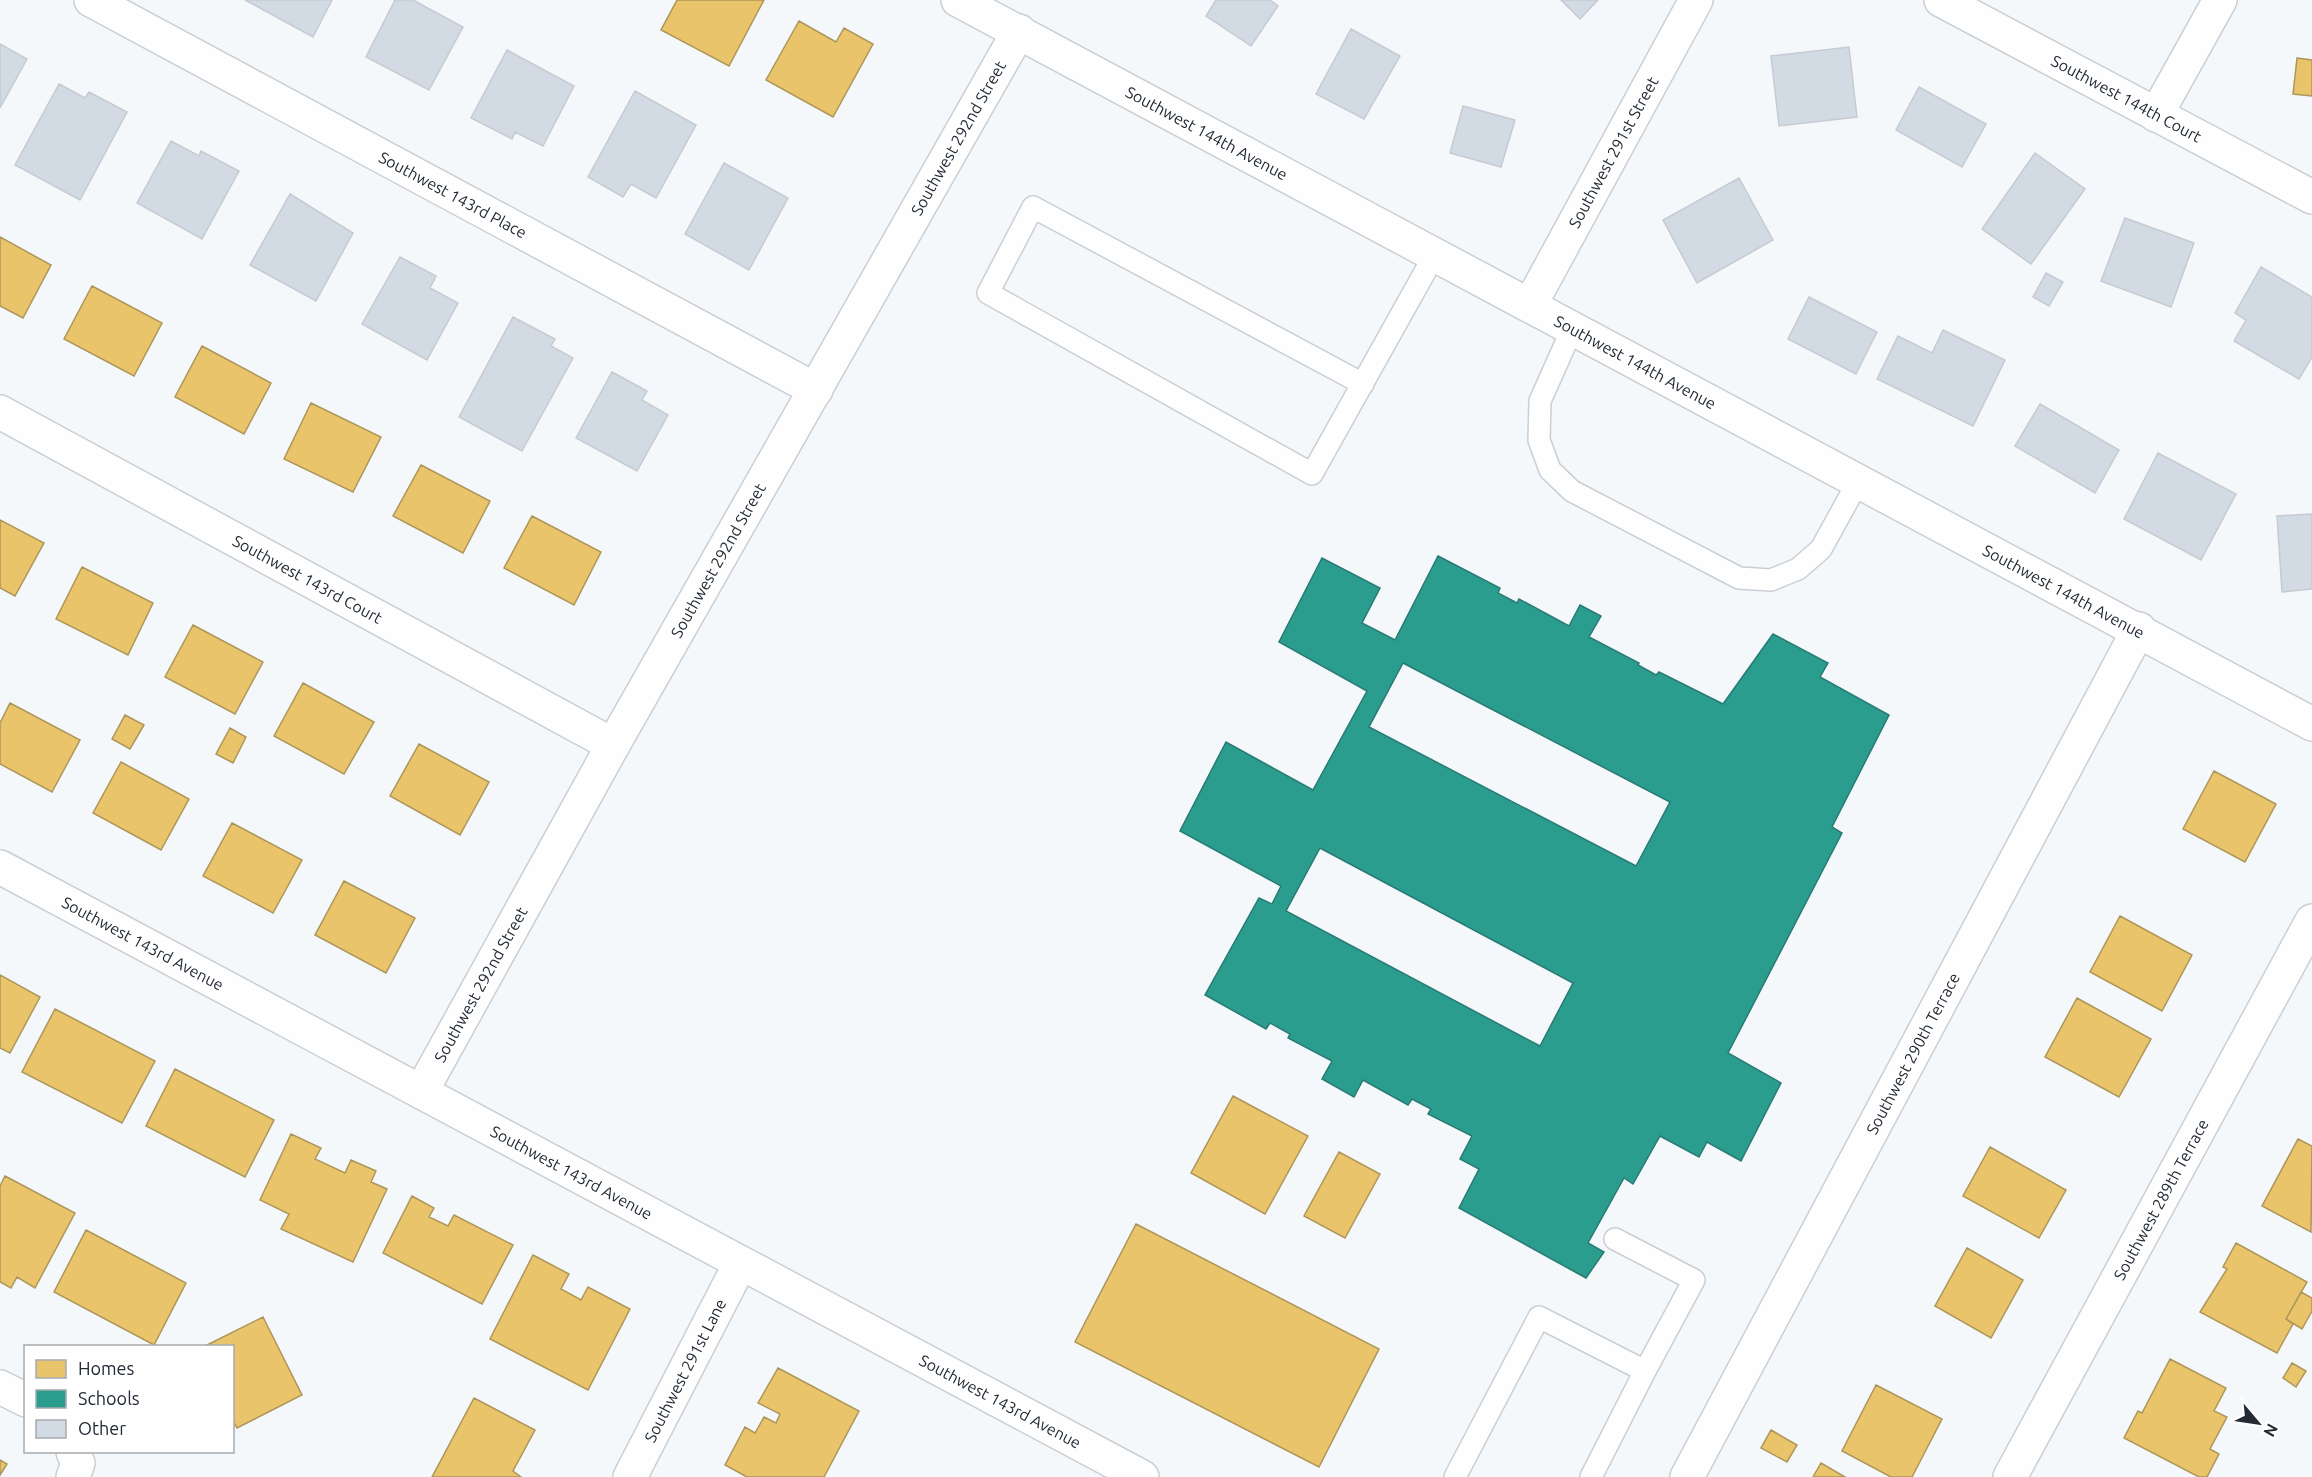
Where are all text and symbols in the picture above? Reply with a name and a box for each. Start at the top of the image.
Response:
street label: Southwest 144th Court [2048,51,2205,146]
street label: Southwest 292nd Street [907,57,1010,218]
street label: Southwest 291st Street [1565,73,1662,231]
street label: Southwest 144th Avenue [1123,82,1291,184]
street label: Southwest 143rd Place [376,148,530,242]
street label: Southwest 144th Avenue [1551,312,1719,413]
street label: Southwest 292nd Street [667,479,769,641]
street label: Southwest 143rd Court [230,531,386,627]
street label: Southwest 144th Avenue [1980,541,2148,642]
street label: Southwest 143rd Avenue [59,893,227,994]
street label: Southwest 292nd Street [430,903,531,1065]
street label: Southwest 290th Terrace [1862,970,1963,1137]
street label: Southwest 289th Terrace [2110,1116,2212,1283]
street label: Southwest 143rd Avenue [488,1122,655,1223]
street label: Southwest 291st Lane [641,1296,730,1445]
legend [24,1345,234,1453]
street label: Southwest 143rd Avenue [916,1351,1084,1452]
text: Homes [78,1358,135,1378]
text: Schools [78,1388,140,1408]
north arrow [2228,1393,2288,1453]
text: Other [78,1418,126,1438]
text: N [2260,1421,2282,1440]

